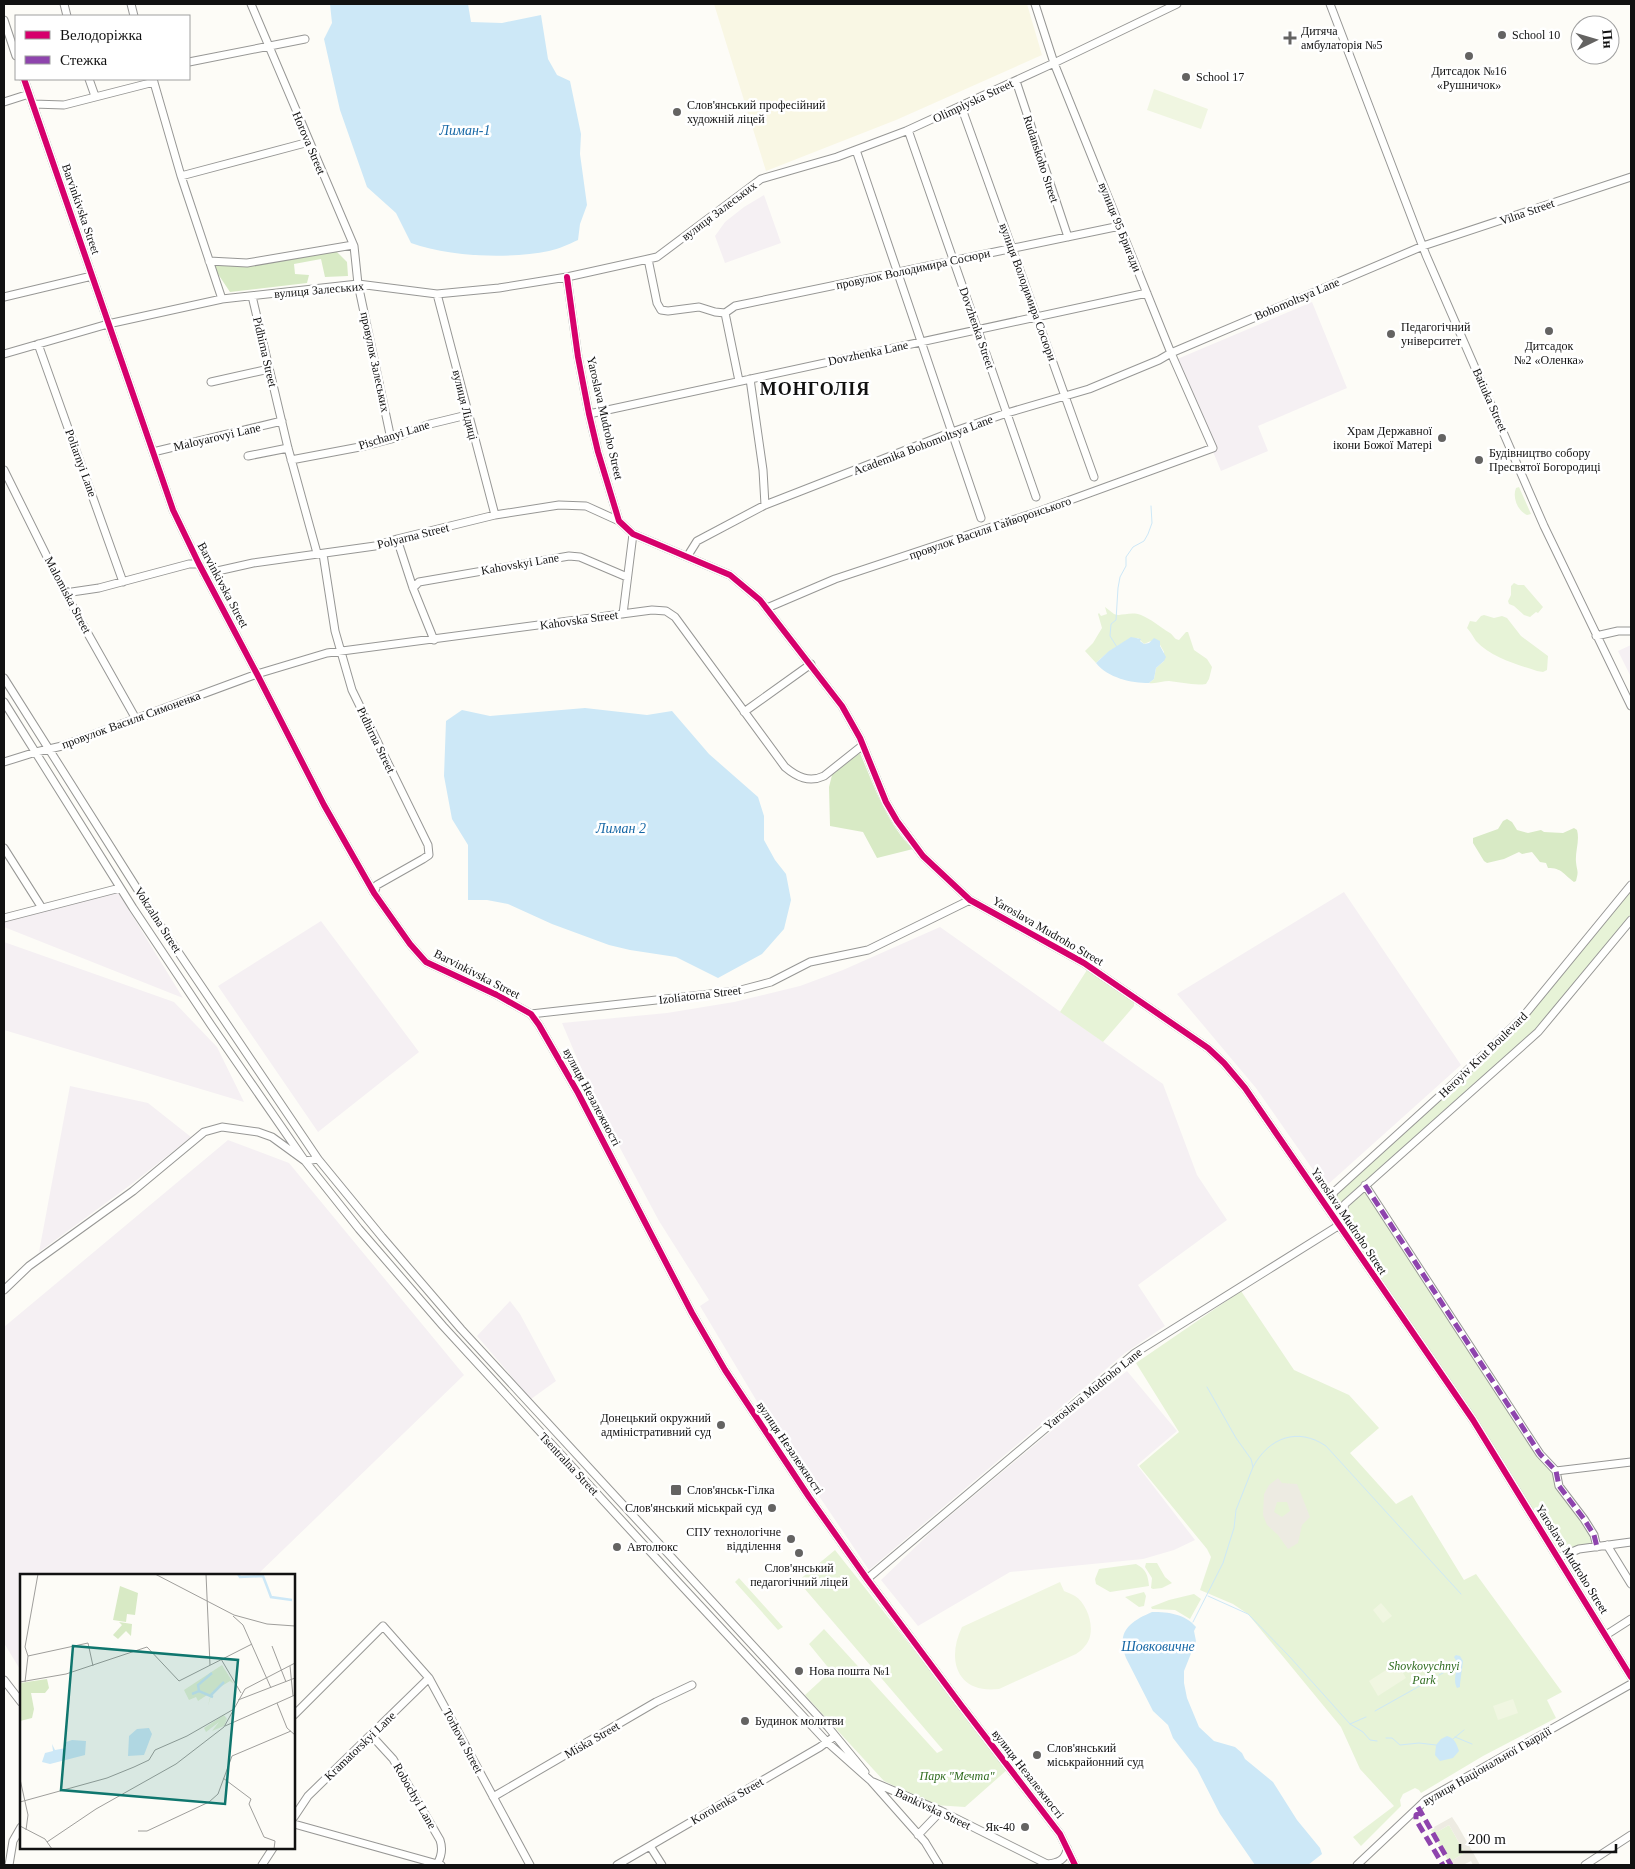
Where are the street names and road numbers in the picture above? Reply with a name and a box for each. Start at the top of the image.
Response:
street label: Olimpiyska Street [931,76,1016,126]
street label: Horova Street [289,109,329,177]
street label: Rudanskoho Street [1020,114,1062,205]
street label: Barvinkivska Street [59,162,103,257]
street label: вулиця Залеських [679,178,759,244]
street label: вулиця 95 Бригади [1096,180,1145,274]
street label: Vilna Street [1498,196,1557,228]
street label: вулиця Володимира Сосюри [997,221,1060,363]
street label: провулок Володимира Сосюри [835,246,992,292]
street label: Bohomoltsya Lane [1252,275,1342,323]
street label: вулиця Залеських [273,279,365,301]
street label: Dovzhenka Street [956,285,998,371]
street label: провулок Залеських [358,311,392,413]
street label: Pidhirna Street [250,316,280,389]
street label: Dovzhenka Lane [827,338,909,368]
street label: Yaroslava Mudroho Street [584,355,626,482]
street label: Batiuka Street [1470,366,1511,435]
street label: вулиця Лідиці [450,368,481,442]
street label: Academika Bohomoltsya Lane [851,412,995,478]
street label: Pischanyi Lane [357,418,431,452]
street label: Maloyarovyi Lane [172,420,262,454]
street label: Poliarnyi Lane [62,427,100,499]
street label: провулок Василя Гайворонського [907,494,1073,562]
street label: Polyarna Street [376,520,451,552]
street label: Barvinkivska Street [195,540,252,631]
street label: Kahovskyi Lane [480,550,560,578]
street label: Malomiska Street [42,554,94,636]
street label: Kahovska Street [539,607,620,632]
street label: провулок Василя Симоненка [60,688,203,752]
street label: Pidhirna Street [354,705,398,776]
street label: Vokzalna Street [132,885,185,956]
street label: Yaroslava Mudroho Street [990,893,1107,969]
street label: Barvinkivska Street [432,946,523,1002]
street label: Izoliatorna Street [658,983,743,1007]
street label: Heroyiv Krut Boulevard [1436,1009,1530,1101]
street label: вулиця Незалежності [560,1046,624,1149]
street label: Yaroslava Mudroho Street [1308,1165,1390,1278]
street label: Yaroslava Mudroho Lane [1041,1345,1145,1433]
street label: вулиця Незалежності [754,1399,827,1497]
street label: Tsentralna Street [536,1430,602,1499]
street label: Yaroslava Mudroho Street [1533,1502,1612,1617]
street label: Torhova Street [440,1706,486,1776]
street label: Kramatorskyi Lane [322,1709,398,1783]
street label: Miska Street [562,1718,622,1761]
street label: вулиця Національної Гвардії [1420,1723,1554,1809]
street label: вулиця Незалежності [989,1727,1067,1822]
street label: Robochyi Lane [391,1761,439,1831]
street label: Korolenka Street [688,1774,766,1827]
street label: Bankivska Street [893,1785,974,1833]

